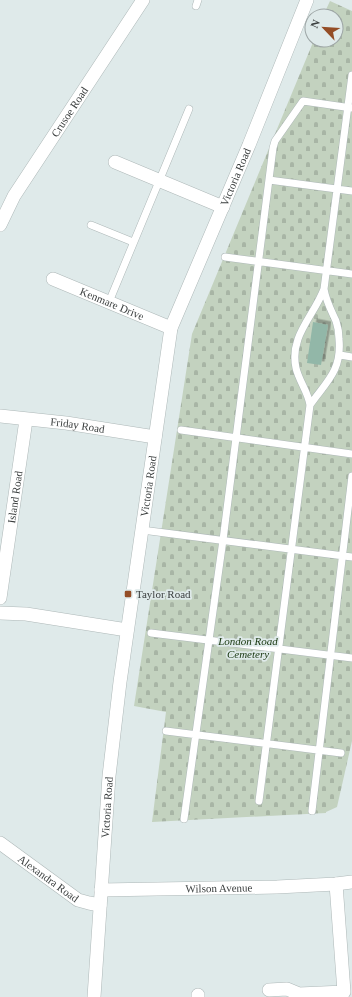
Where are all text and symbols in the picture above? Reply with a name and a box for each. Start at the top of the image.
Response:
north arrow [304,8,344,48]
text: N [308,18,322,30]
street label: Crusoe Road [49,84,90,139]
street label: Victoria Road [218,146,253,208]
street label: Kenmare Drive [78,285,146,322]
street label: Friday Road [50,415,106,435]
street label: Victoria Road [138,454,159,517]
street label: Island Road [5,470,25,524]
place label: Taylor Road [136,588,191,600]
marker: Taylor Road [123,589,133,599]
park label: London Road Cemetery [217,635,278,660]
street label: Victoria Road [99,776,115,838]
street label: Alexandra Road [16,852,81,905]
street label: Wilson Avenue [185,881,253,895]

